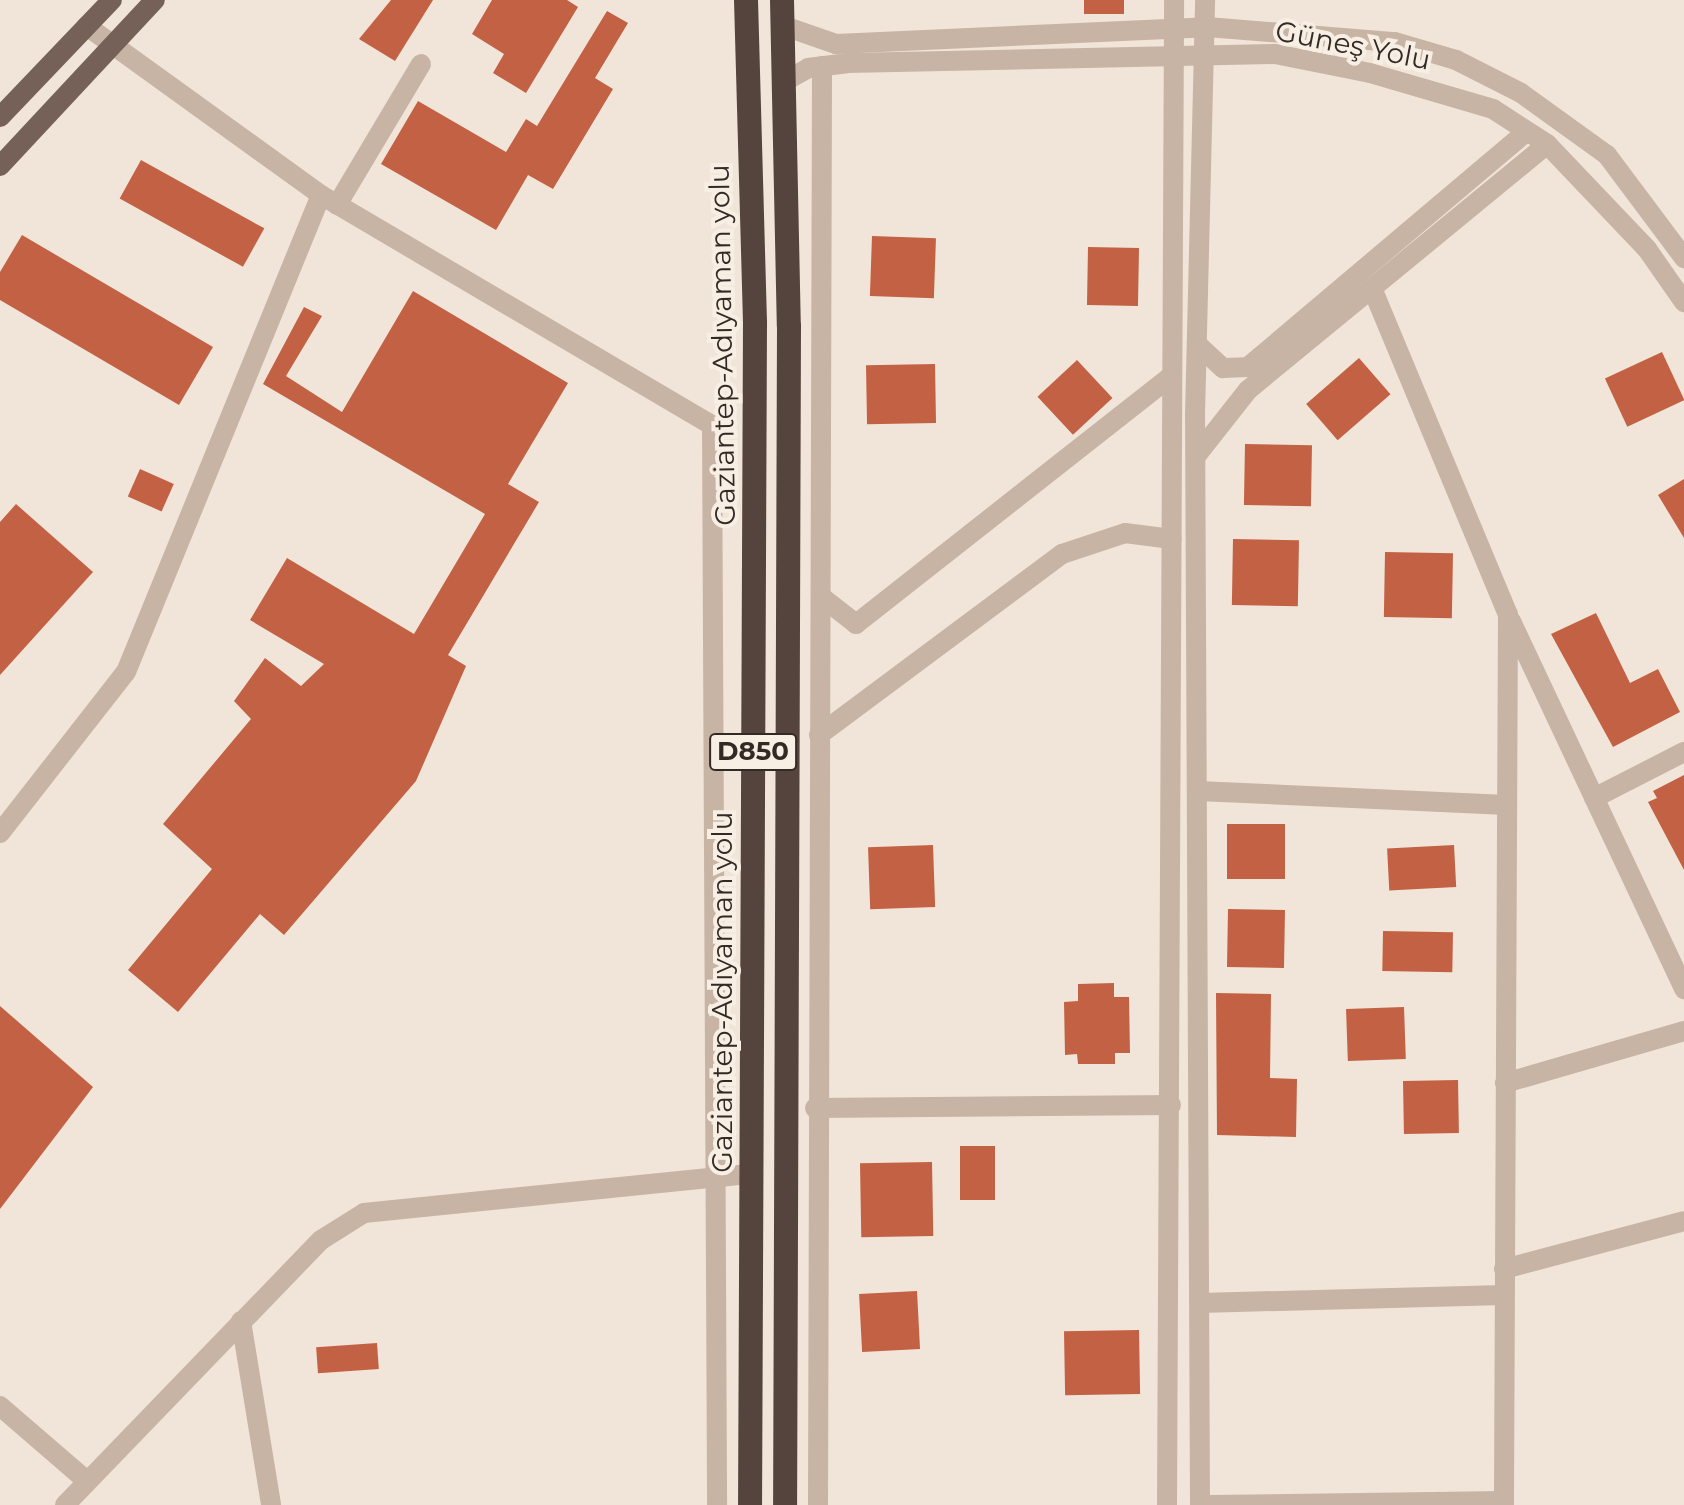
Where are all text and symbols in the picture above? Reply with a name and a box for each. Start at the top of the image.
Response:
street label: Güneş Yolu [1273,14,1433,76]
street label: Gaziantep-Adıyaman yolu [702,164,742,526]
road number: D850 [709,730,797,774]
street label: Gaziantep-Adıyaman yolu [705,811,739,1173]

